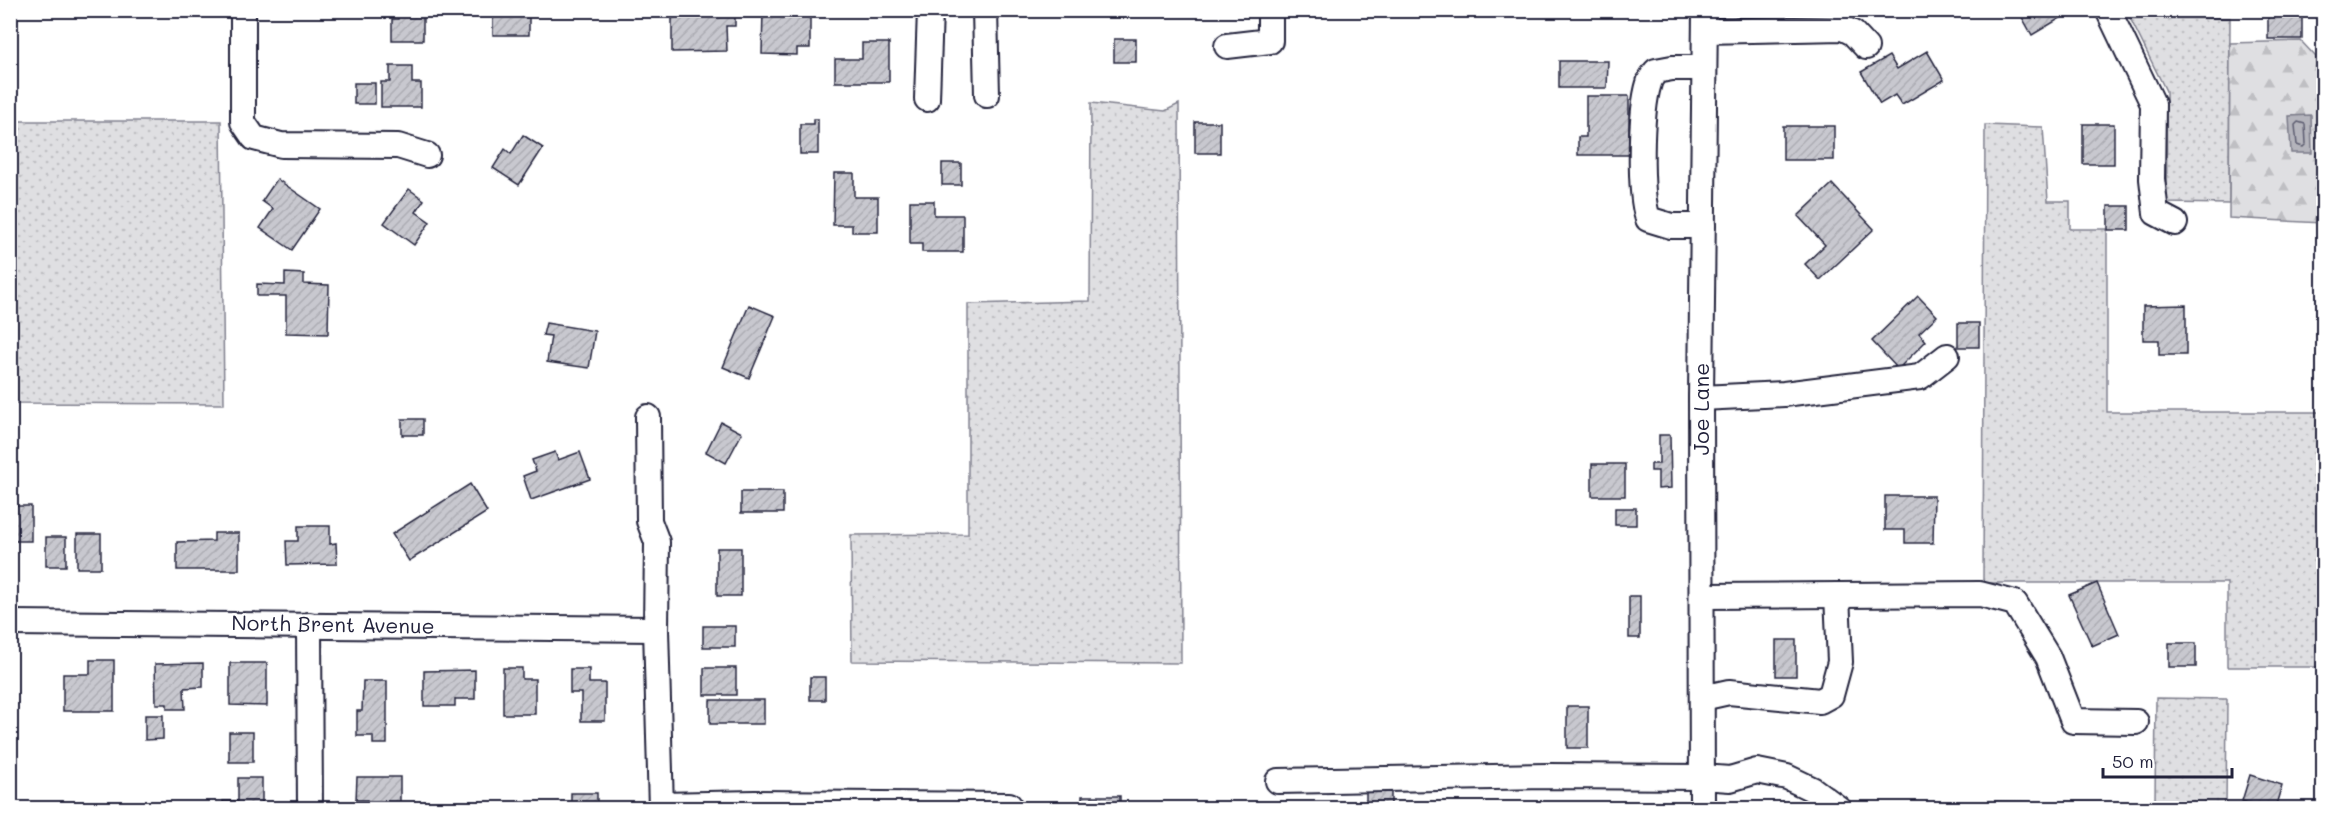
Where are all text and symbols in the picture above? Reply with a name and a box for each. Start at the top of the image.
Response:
street label: Joe Lane [1687,363,1714,455]
street label: North Brent Avenue [231,608,435,639]
scale bar [2103,741,2232,779]
text: 50 m [2112,749,2154,773]

